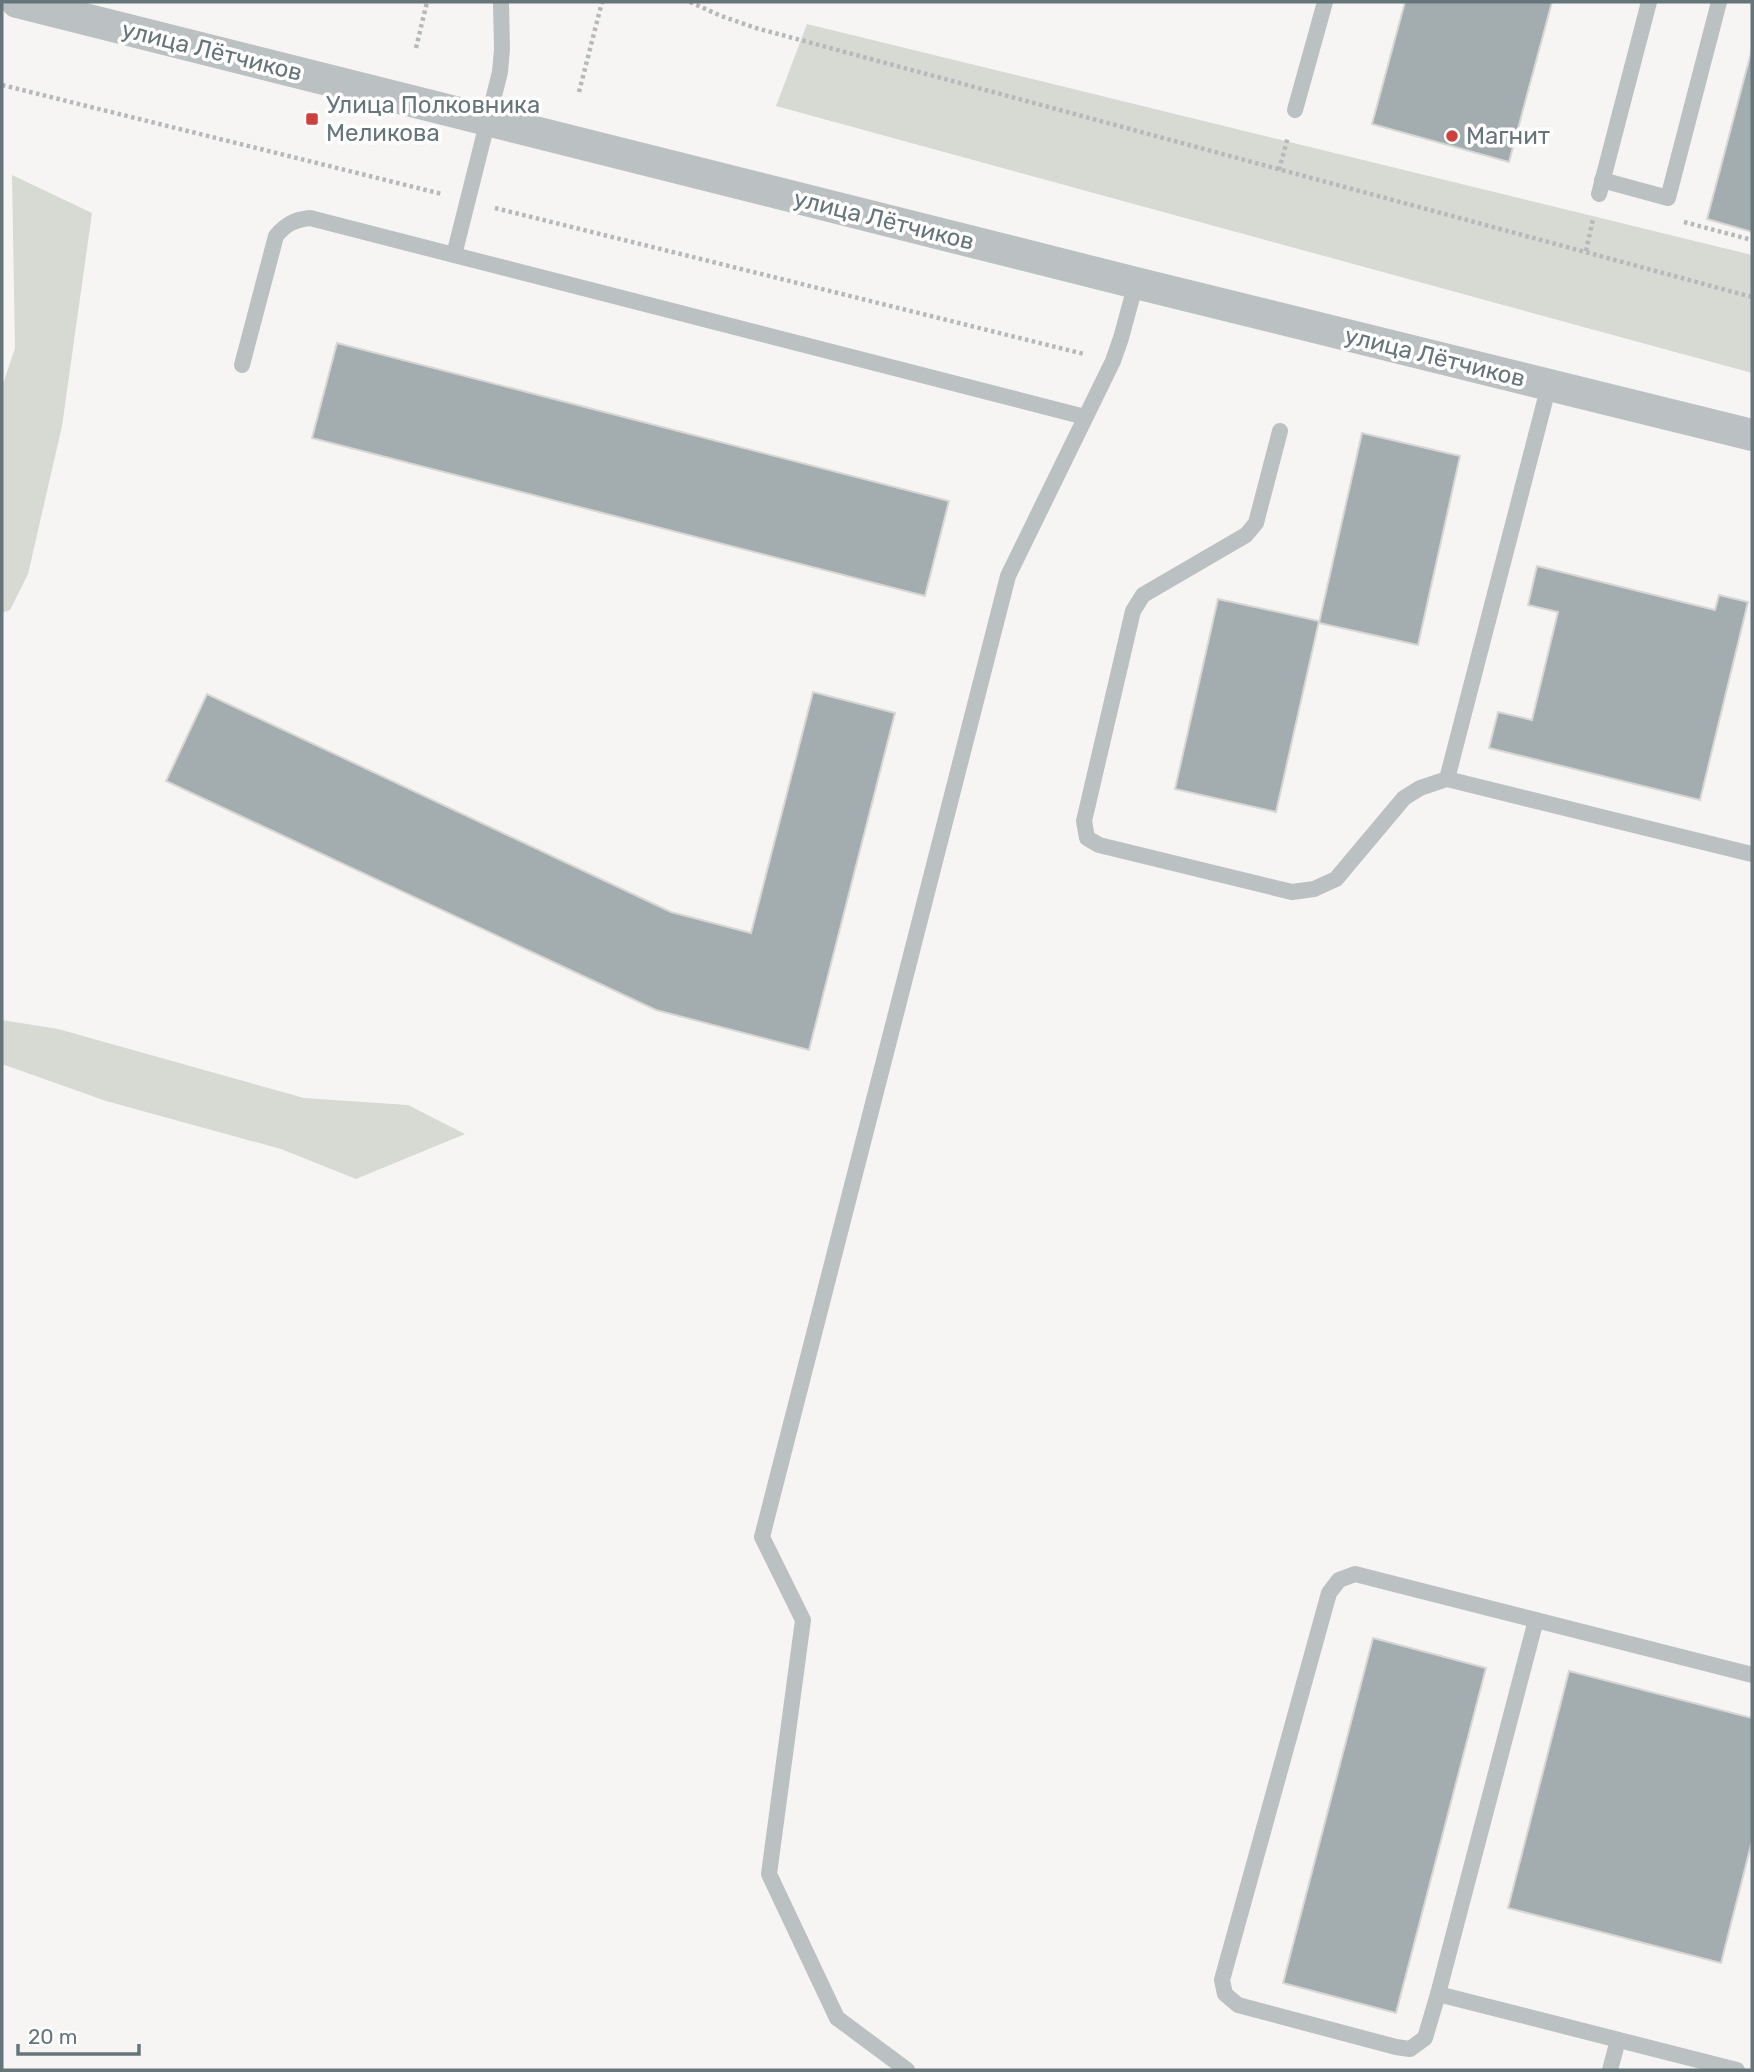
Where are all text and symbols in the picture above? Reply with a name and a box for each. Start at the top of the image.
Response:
street label: улица Лётчиков [119,15,305,87]
place label: Улица Полковника Меликова [326,91,540,147]
marker: Улица Полковника Меликова [304,111,320,127]
place label: Магнит [1466,122,1550,150]
marker: Магнит [1444,128,1460,144]
street label: улица Лётчиков [791,184,977,256]
street label: улица Лётчиков [1342,321,1528,393]
scale bar [18,2012,138,2056]
text: 20 m [28,2024,77,2049]

